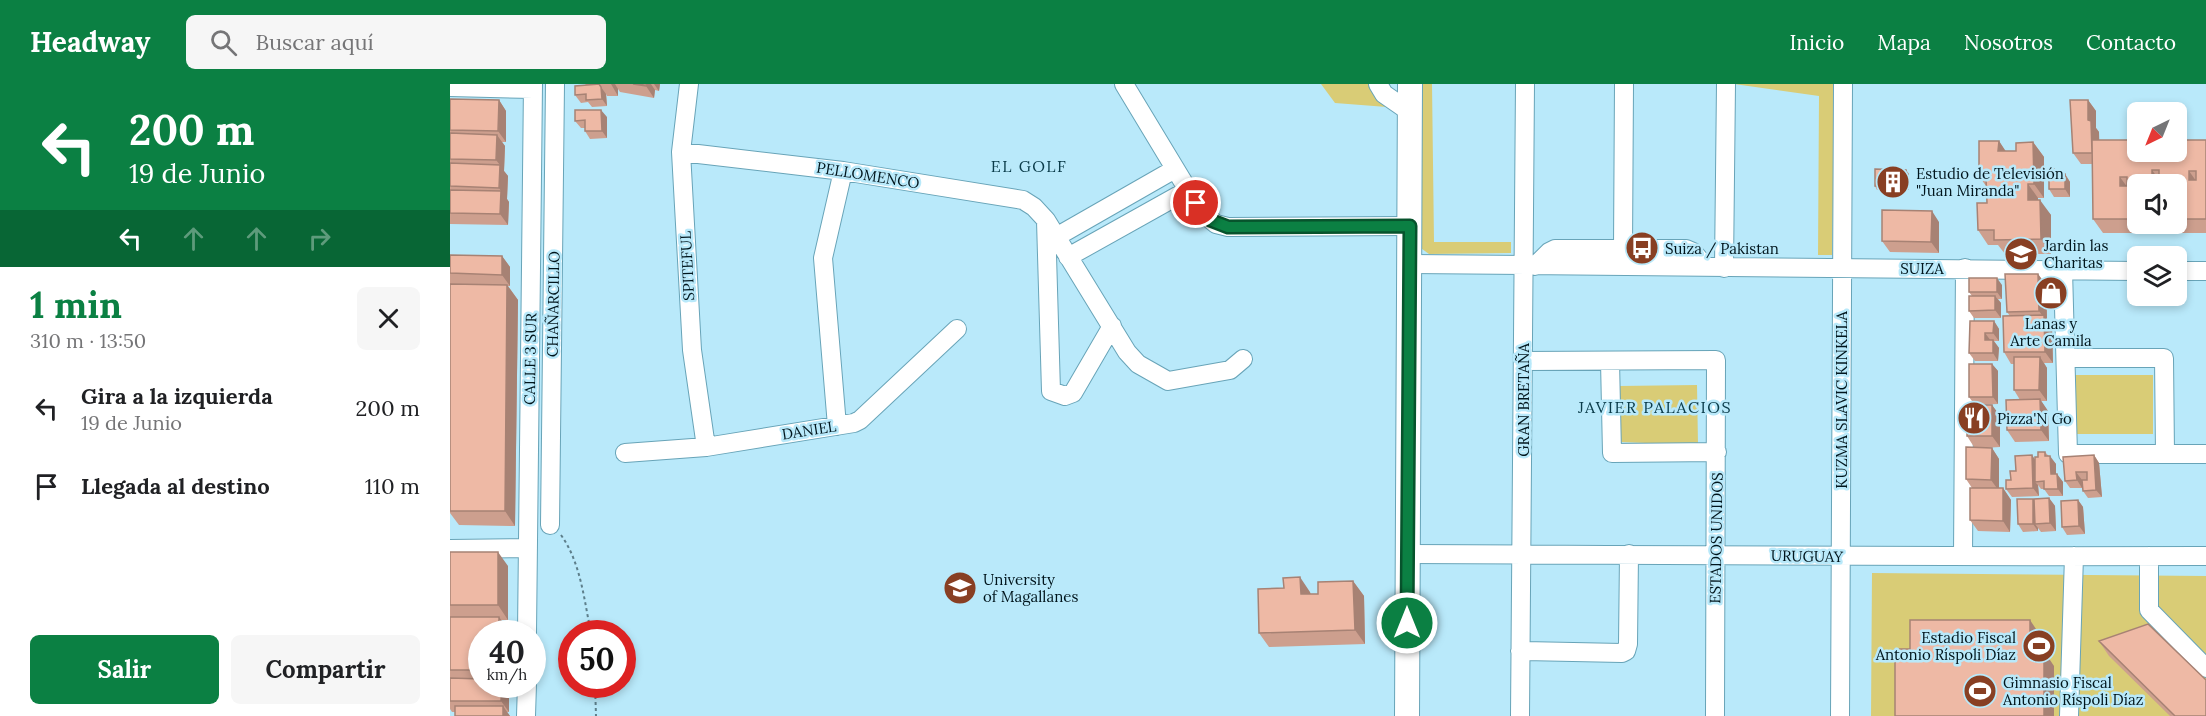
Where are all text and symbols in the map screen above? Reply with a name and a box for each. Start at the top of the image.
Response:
search box [186,15,606,69]
text: Headway [30,24,150,60]
icon: search [207,26,240,59]
text: Buscar aquí [255,28,374,56]
text: Inicio [1789,29,1844,56]
text: Mapa [1877,29,1931,56]
text: Nosotros [1964,29,2053,56]
text: Contacto [2086,29,2176,56]
north arrow [2127,102,2187,162]
map controls [2127,102,2187,306]
text: 200 m [129,103,255,157]
icon: left [30,108,108,186]
text: 19 de Junio [129,156,265,190]
district label: EL GOLF [991,156,1067,176]
street label: PELLOMENCO [815,157,921,193]
building icon: Estudio de Televisión "Juan Miranda" [1875,164,1911,200]
place label: Estudio de Televisión "Juan Miranda" [1916,164,2064,200]
button: sound [2127,174,2187,234]
pin [1170,177,1221,228]
icon: arrive [1179,186,1212,219]
icon: left [114,222,147,255]
icon: ahead [177,222,210,255]
icon: ahead [240,222,273,255]
icon: right [303,222,336,255]
street label: SPITEFUL [676,230,698,301]
bus stop icon: Suiza / Pakistan [1624,230,1660,266]
school or university icon: Jardin las Charitas [2003,236,2039,272]
place label: Jardin las Charitas [2043,236,2109,272]
place label: Suiza / Pakistan [1665,239,1779,259]
button: layers [2127,246,2187,306]
street label: CHAÑARCILLO [543,251,563,357]
street label: SUIZA [1900,259,1944,278]
shop icon: Lanas y Arte Camila [2033,275,2069,311]
text: 1 min [30,282,122,328]
button: close [357,287,420,350]
street label: KUZMA SLAVIC KINKELA [1832,311,1851,489]
street label: CALLE 3 SUR [520,312,540,405]
place label: Lanas y Arte Camila [2009,314,2092,350]
text: 310 m · 13:50 [30,328,146,353]
street label: GRAN BRETAÑA [1514,343,1533,457]
text: Gira a la izquierda [81,382,273,410]
icon: left [30,392,63,425]
text: 200 m [355,394,420,422]
district label: JAVIER PALACIOS [1577,397,1732,417]
restaurant icon: Pizza'N Go [1956,400,1992,436]
place label: Pizza'N Go [1997,409,2072,428]
text: 19 de Junio [81,410,182,435]
street label: DANIEL [780,416,838,444]
icon: arrive [30,470,63,503]
text: Llegada al destino [81,472,270,500]
text: 110 m [365,472,420,500]
street label: ESTADOS UNIDOS [1705,472,1727,604]
street label: URUGUAY [1771,546,1844,566]
school or university icon: University of Magallanes [942,570,978,606]
place label: University of Magallanes [983,570,1078,606]
position arrow [1375,591,1439,655]
speed limit sign: 50 [558,620,636,698]
place label: Estadio Fiscal Antonio Ríspoli Díaz [1875,628,2016,664]
sports icon: Estadio Fiscal Antonio Ríspoli Díaz [2021,628,2057,664]
text: 40 [489,633,525,671]
button: Salir [30,635,219,704]
button: Compartir [231,635,420,704]
text: km/h [487,665,527,684]
sports icon: Gimnasio Fiscal Antonio Ríspoli Díaz [1962,673,1998,709]
place label: Gimnasio Fiscal Antonio Ríspoli Díaz [2002,673,2143,709]

